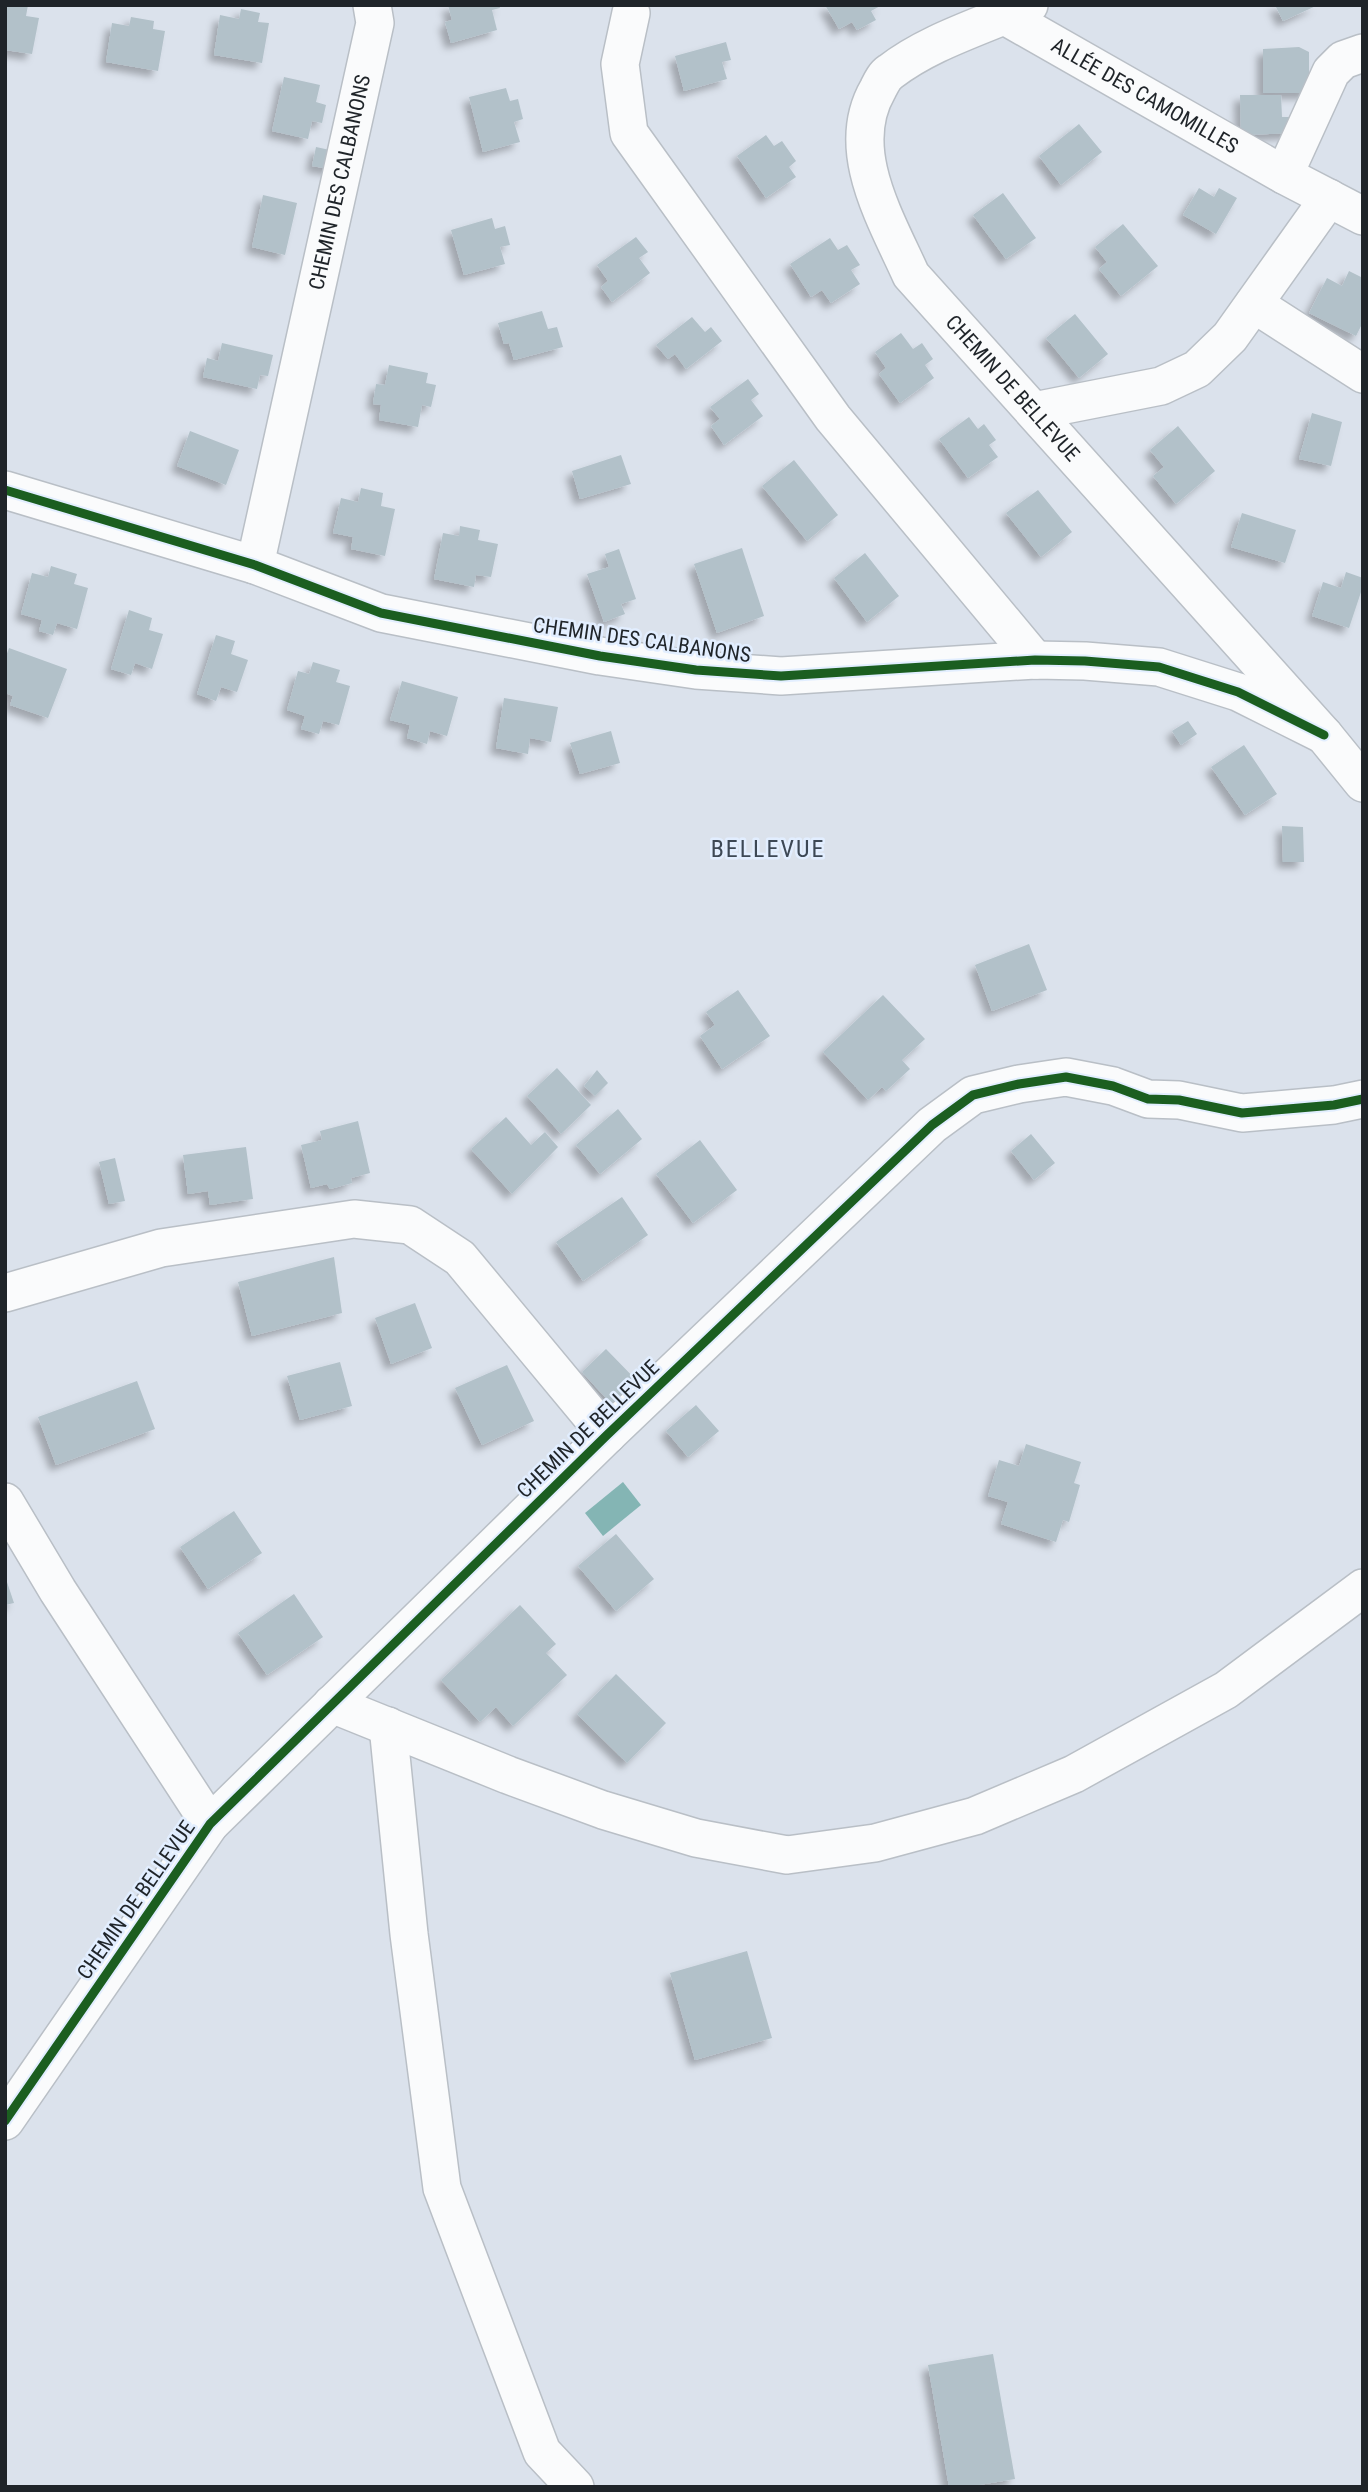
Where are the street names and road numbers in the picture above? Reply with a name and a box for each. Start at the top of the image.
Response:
street label: ALLÉE DES CAMOMILLES [1047,33,1243,158]
street label: CHEMIN DES CALBANONS [304,72,375,292]
street label: CHEMIN DE BELLEVUE [941,310,1084,466]
street label: CHEMIN DES CALBANONS [532,613,752,667]
street label: CHEMIN DE BELLEVUE [512,1355,664,1503]
street label: CHEMIN DE BELLEVUE [72,1816,200,1984]

